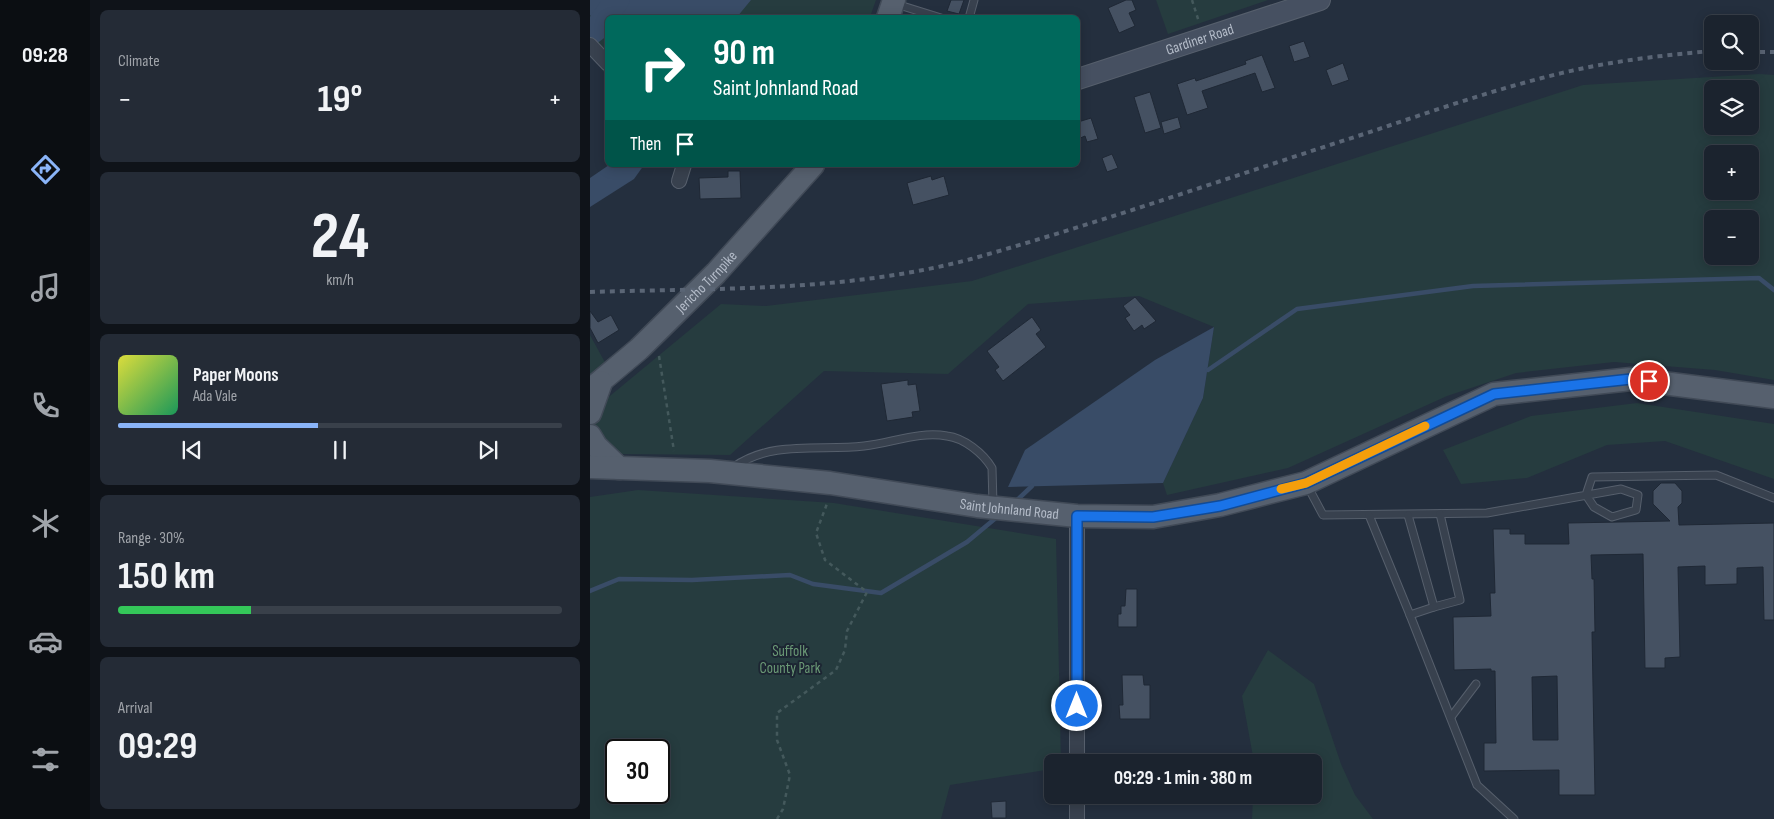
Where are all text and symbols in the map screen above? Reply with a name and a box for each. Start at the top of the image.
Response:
map controls [1704,15,1759,265]
button: search [1704,15,1759,70]
street label: Gardiner Road [1163,19,1236,59]
text: 90 m [713,32,775,75]
icon: right [630,35,695,100]
text: 09:28 [22,42,68,69]
text: Climate [118,52,160,71]
text: Saint Johnland Road [713,75,859,102]
text: 19° [318,77,362,122]
button: layers [1704,80,1759,135]
text: − [118,83,132,116]
text: + [548,83,562,116]
icon: arrive [671,130,699,158]
text: Then [630,133,661,156]
button: + [1704,145,1759,200]
icon: directions [28,152,63,187]
text: 24 [311,199,369,277]
button: − [1704,210,1759,265]
street label: Jericho Turnpike [671,247,741,318]
icon: music [28,270,63,305]
text: km/h [326,271,354,290]
pin [1628,360,1670,402]
text: Paper Moons [193,364,279,387]
icon: arrive [1635,367,1663,395]
text: Ada Vale [193,387,237,406]
icon: phone [28,388,63,423]
icon: previous [178,436,206,464]
icon: pause [326,436,354,464]
icon: next [474,436,502,464]
street label: Saint Johnland Road [959,494,1060,524]
icon: climate [28,506,63,541]
text: Range · 30% [118,529,185,548]
text: 150 km [118,554,215,599]
icon: car [28,624,63,659]
park label: Suffolk County Park [760,642,821,678]
position arrow [1050,679,1102,731]
text: Arrival [118,699,152,718]
text: 09:29 [118,724,197,769]
speed limit sign: 30 [605,739,670,804]
icon: filters [28,742,63,777]
text: 09:29 · 1 min · 380 m [1114,767,1252,790]

